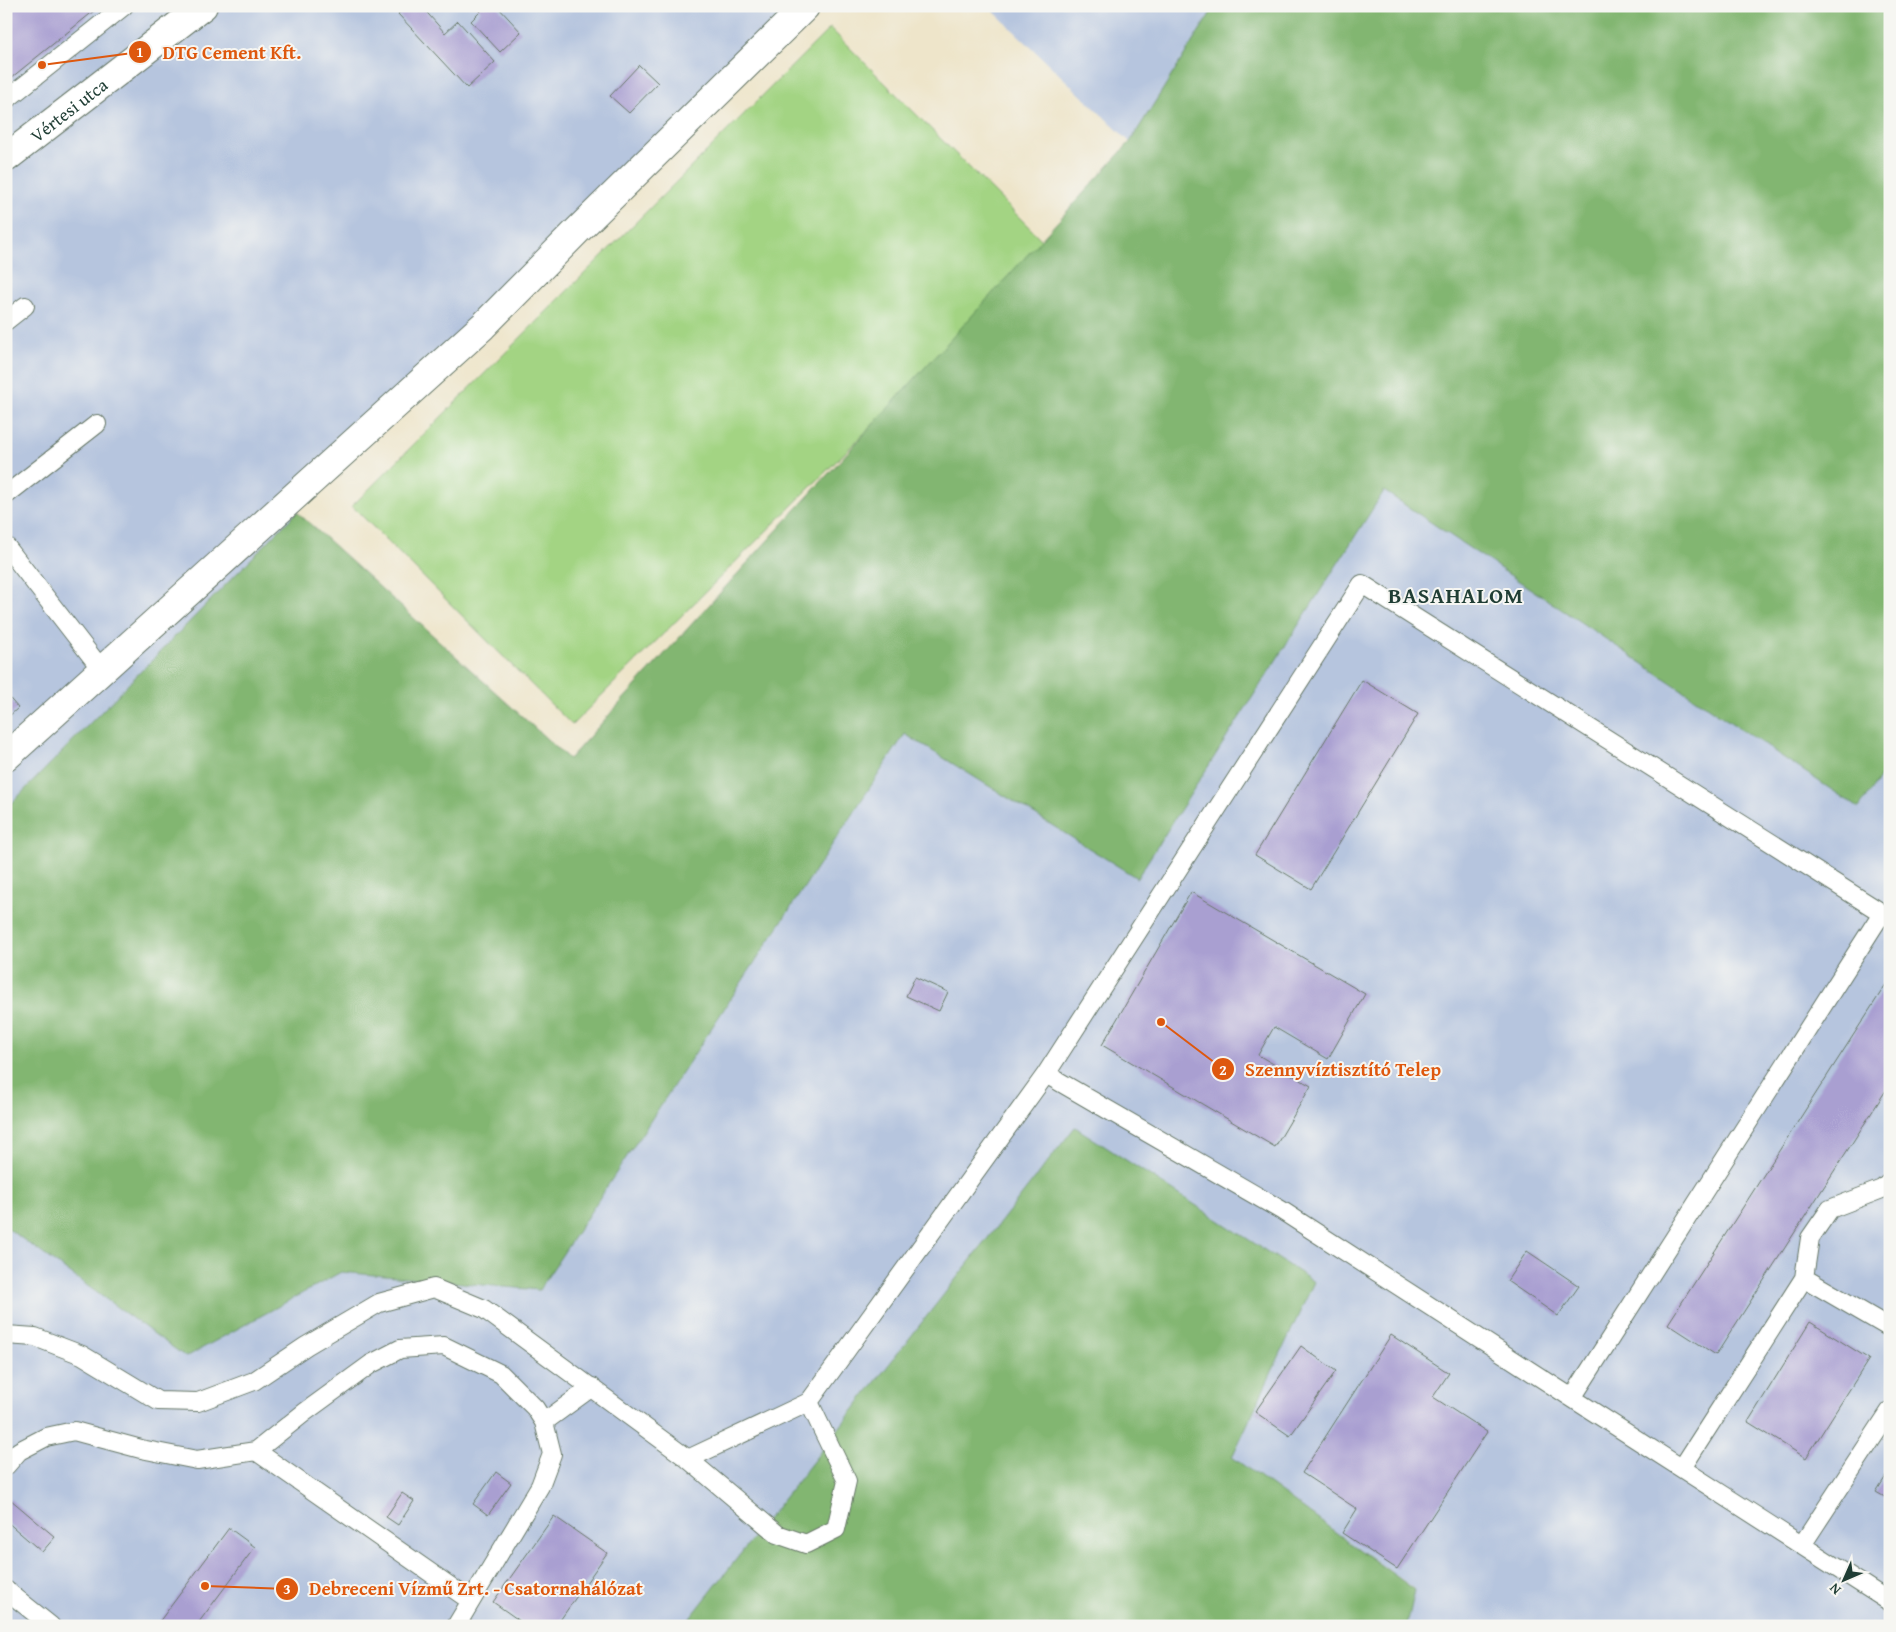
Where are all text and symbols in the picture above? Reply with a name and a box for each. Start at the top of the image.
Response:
callout: DTG Cement Kft. [127,35,311,69]
text: DTG Cement Kft. [163,38,301,66]
text: 1 [136,41,144,62]
street label: Vértesi utca [24,71,113,148]
district label: BASAHALOM [1388,579,1524,611]
callout: Szennyvíztisztító Telep [1210,1052,1451,1086]
text: Szennyvíztisztító Telep [1245,1055,1441,1083]
text: 2 [1219,1059,1227,1080]
north arrow [1818,1554,1868,1604]
callout: Debreceni Vízmű Zrt. - Csatornahálózat [274,1572,653,1606]
text: Debreceni Vízmű Zrt. - Csatornahálózat [309,1574,644,1602]
text: 3 [283,1578,291,1599]
text: N [1824,1578,1845,1600]

